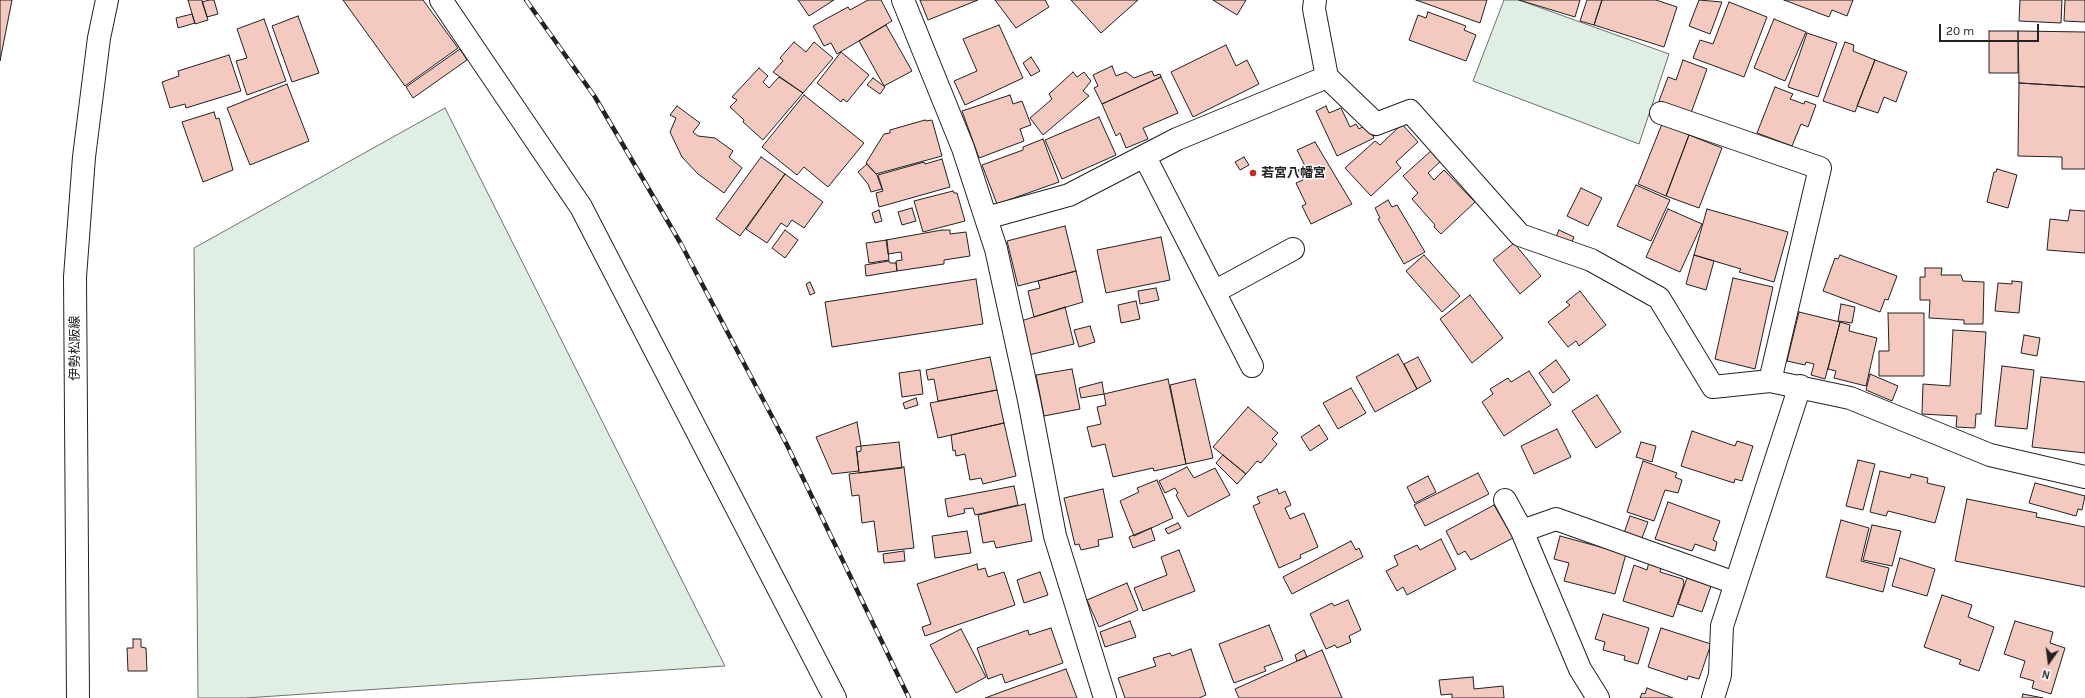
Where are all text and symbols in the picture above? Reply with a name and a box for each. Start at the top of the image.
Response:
scale bar [1941,16,2041,42]
text: 20 m [1946,24,1974,38]
place label: 若宮八幡宮 [1261,165,1326,181]
marker: 若宮八幡宮 [1248,168,1258,178]
street label: 伊勢松阪線 [67,316,83,380]
north arrow [2029,642,2069,682]
text: N [2041,667,2051,681]

